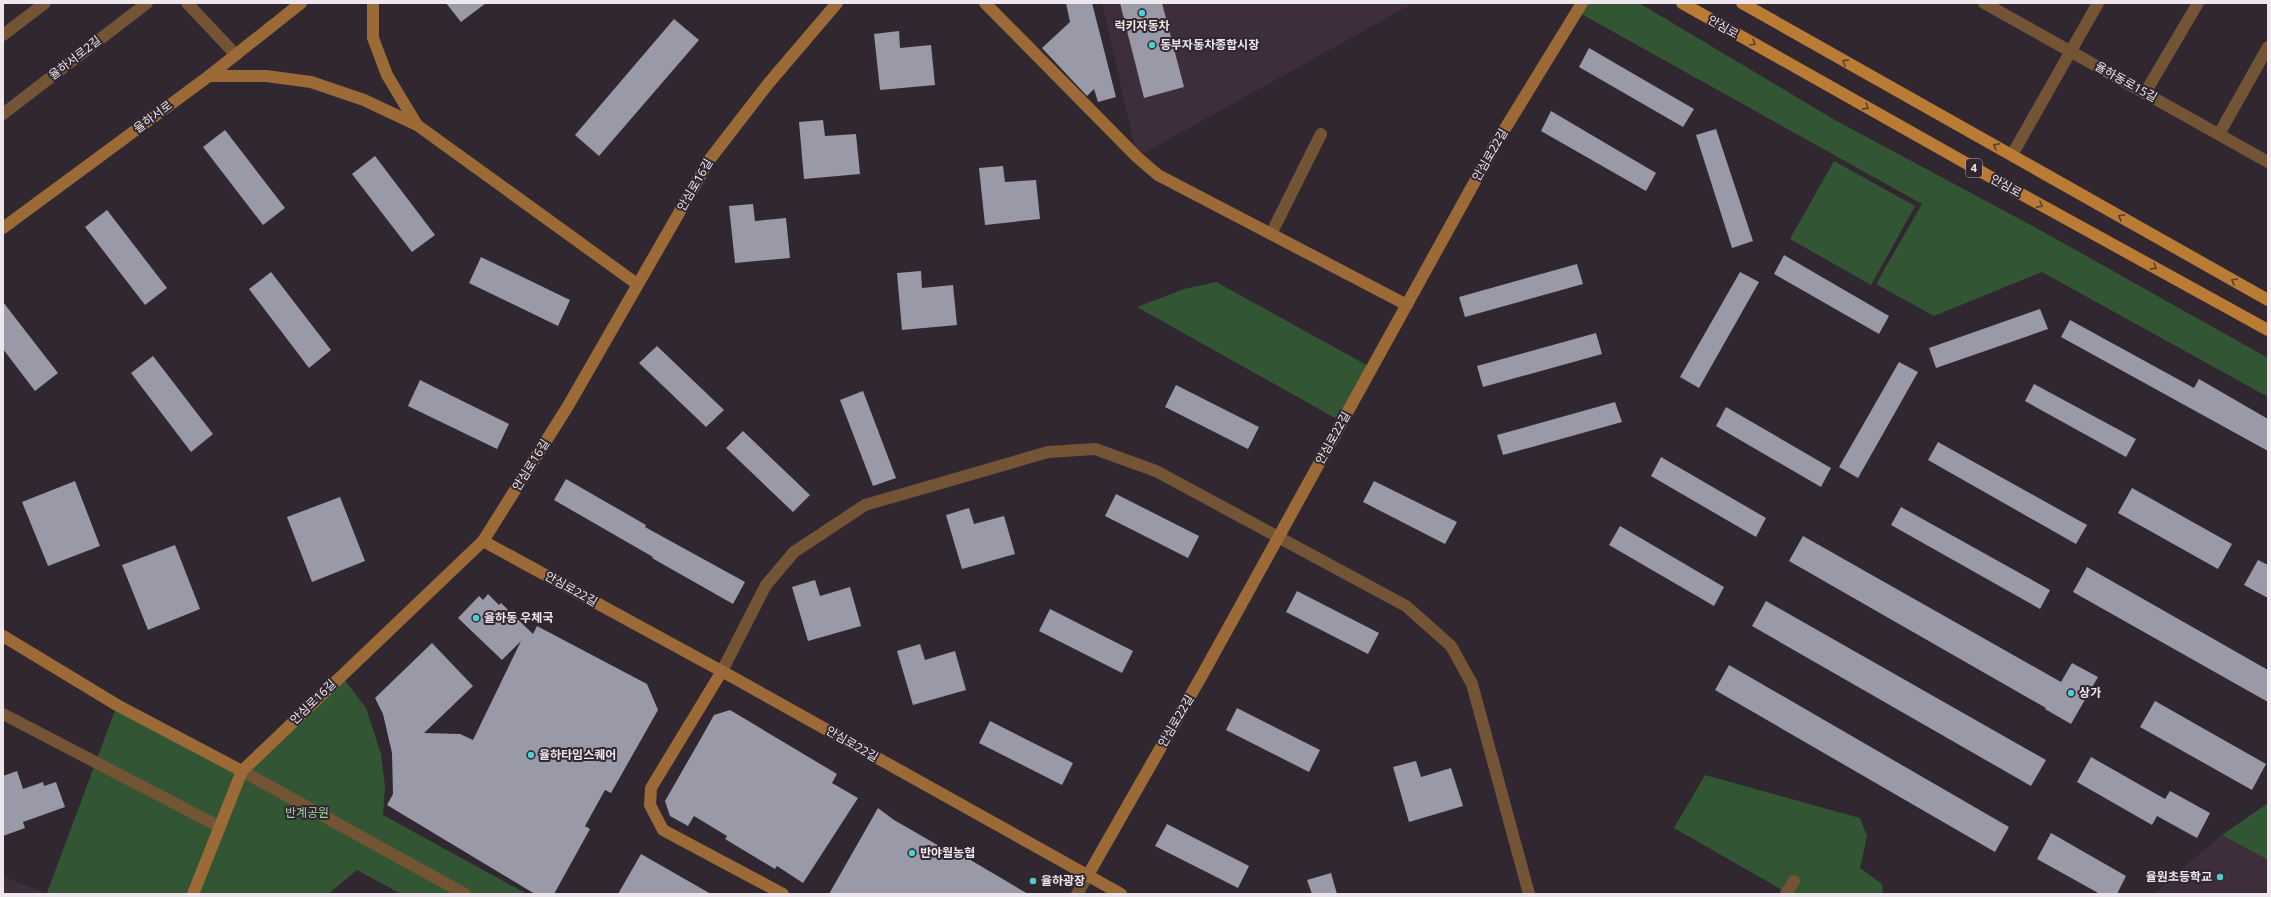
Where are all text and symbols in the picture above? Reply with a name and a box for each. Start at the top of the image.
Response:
marker: 럭키자동차 [1137,8,1147,18]
street label: 안심로 [1705,11,1742,42]
place label: 럭키자동차 [1114,17,1170,34]
street label: 율하서로2길 [45,32,104,83]
place label: 동부자동차종합시장 [1160,36,1259,53]
one-way arrow [1748,39,1756,46]
marker: 동부자동차종합시장 [1147,40,1157,50]
street label: 율하동로15길 [2092,57,2161,106]
one-way arrow [1842,60,1849,67]
street label: 율하서로 [130,97,175,137]
one-way arrow [1862,103,1869,110]
street label: 안심로22길 [1468,125,1511,184]
one-way arrow [1993,143,2000,151]
street label: 안심로16길 [673,155,716,214]
road number: 4 [1966,159,1982,177]
street label: 안심로 [1988,170,2025,201]
one-way arrow [2036,200,2043,207]
one-way arrow [2118,214,2125,221]
one-way arrow [2150,262,2158,270]
one-way arrow [2231,278,2238,285]
street label: 안심로22길 [1311,408,1354,467]
street label: 안심로16길 [508,436,553,494]
street label: 안심로22길 [542,567,601,610]
place label: 율하동 우체국 [484,609,553,626]
marker: 율하동 우체국 [471,613,481,623]
street label: 안심로16길 [286,675,339,728]
place label: 상가 [2079,684,2101,701]
marker: 상가 [2066,688,2076,698]
street label: 안심로22길 [1154,691,1197,750]
street label: 안심로22길 [823,722,882,765]
place label: 율하타임스퀘어 [539,746,616,763]
marker: 율하타임스퀘어 [526,750,536,760]
park label: 반계공원 [285,804,329,821]
place label: 반야월농협 [920,844,975,861]
marker: 반야월농협 [907,848,917,858]
place label: 율원초등학교 [2146,868,2212,885]
place label: 율하광장 [1041,872,1085,889]
marker: 율원초등학교 [2215,872,2225,882]
marker: 율하광장 [1028,876,1038,886]

